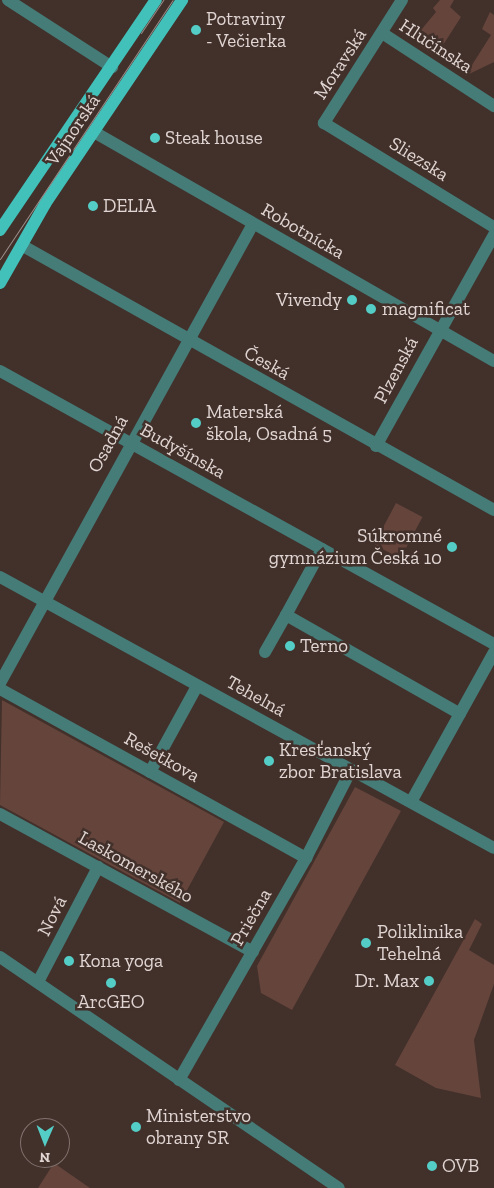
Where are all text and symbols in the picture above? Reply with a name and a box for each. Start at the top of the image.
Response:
place label: Potraviny - Večierka [206,8,287,52]
street label: Hlučínska [395,14,477,78]
marker: Potraviny - Večierka [190,24,202,36]
street label: Moravská [309,24,371,104]
street label: Vajnorská [41,90,105,170]
place label: Steak house [165,127,263,149]
marker: Steak house [149,132,161,144]
street label: Sliezska [385,132,453,186]
place label: DELIA [103,195,156,217]
street label: Robotnícka [257,198,349,264]
marker: DELIA [87,200,99,212]
place label: Vivendy [276,289,342,311]
marker: Vivendy [346,294,358,306]
place label: magnificat [382,298,470,320]
marker: magnificat [364,302,378,316]
street label: Plzenská [369,333,423,407]
street label: Česká [240,341,294,385]
place label: Materská škola, Osadná 5 [206,401,332,445]
street label: Osadná [83,411,133,477]
marker: Materská škola, Osadná 5 [190,417,202,429]
street label: Budyšínska [136,418,230,484]
place label: Súkromné gymnázium Česká 10 [269,525,442,569]
marker: Súkromné gymnázium Česká 10 [446,541,458,553]
place label: Terno [300,635,348,657]
marker: Terno [284,640,296,652]
street label: Tehelná [222,670,290,722]
street label: Rešetkova [120,727,204,787]
place label: Kresťanský zbor Bratislava [279,739,402,783]
marker: Kresťanský zbor Bratislava [263,755,275,767]
street label: Laskomerského [75,826,197,908]
street label: Priečna [226,884,276,950]
street label: Nová [32,892,72,940]
place label: Poliklinika Tehelná [377,921,463,965]
marker: Poliklinika Tehelná [359,936,373,950]
place label: Kona yoga [79,950,164,972]
marker: Kona yoga [63,955,75,967]
place label: Dr. Max [354,970,419,992]
marker: Dr. Max [423,975,435,987]
marker: ArcGEO [105,977,117,989]
place label: ArcGEO [77,991,145,1013]
place label: Ministerstvo obrany SR [146,1105,251,1149]
north arrow [20,1118,70,1168]
marker: Ministerstvo obrany SR [130,1121,142,1133]
text: N [39,1149,50,1166]
place label: OVB [442,1155,479,1177]
marker: OVB [426,1160,438,1172]

